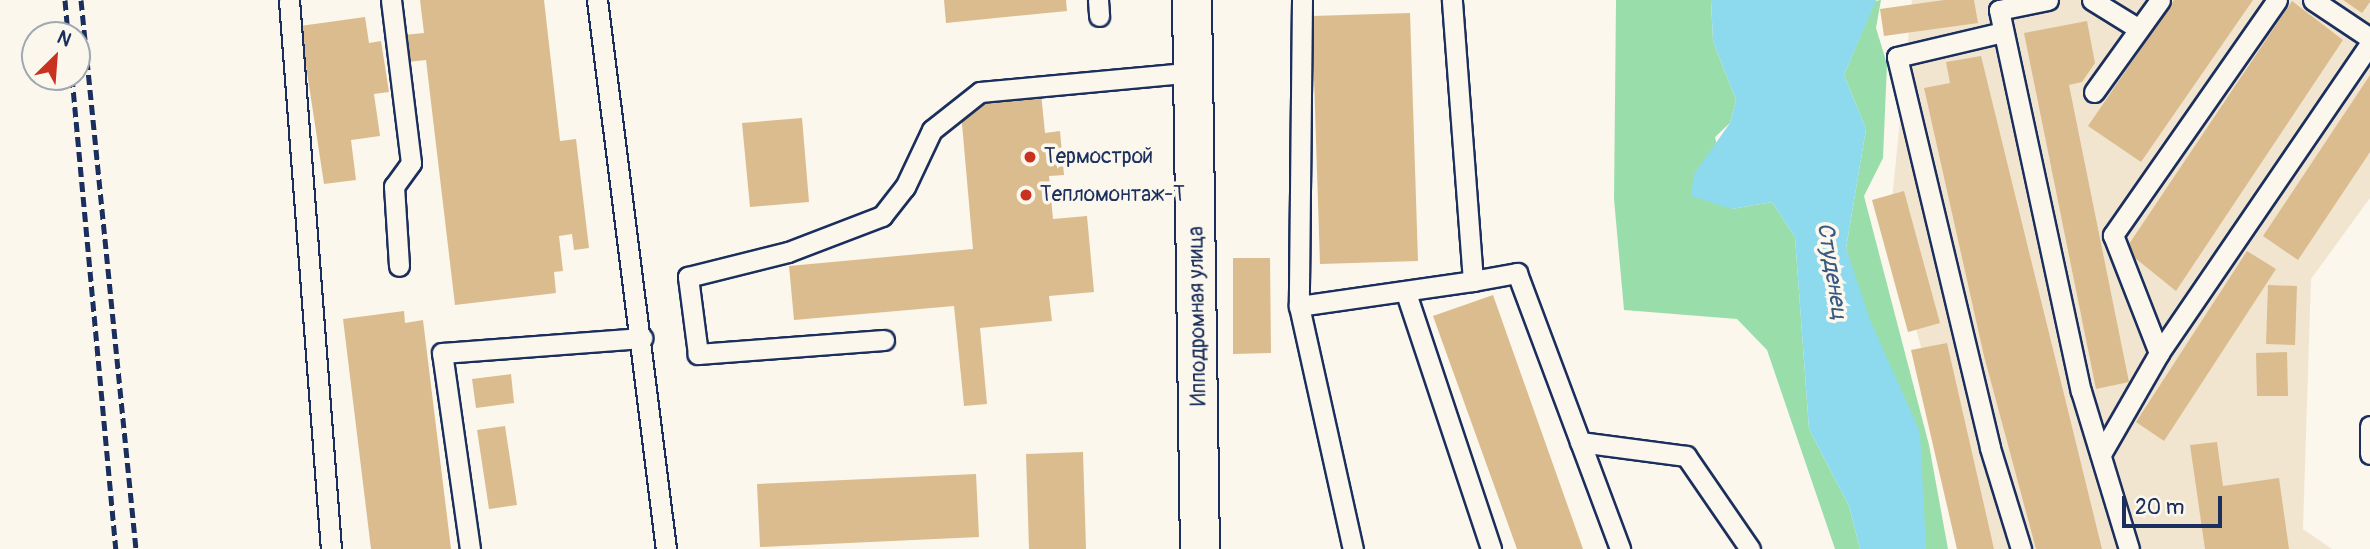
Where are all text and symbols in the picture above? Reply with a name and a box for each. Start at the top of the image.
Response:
north arrow [21,21,91,91]
text: N [53,25,75,52]
place label: Термострой [1044,144,1153,170]
marker: Термострой [1022,149,1038,165]
place label: Тепломонтаж-Т [1040,182,1185,208]
marker: Тепломонтаж-Т [1018,187,1034,203]
water label: Студенец [1811,220,1853,322]
street label: Ипподромная улица [1184,226,1212,406]
scale bar [2125,482,2225,526]
text: 20 m [2135,494,2184,521]

